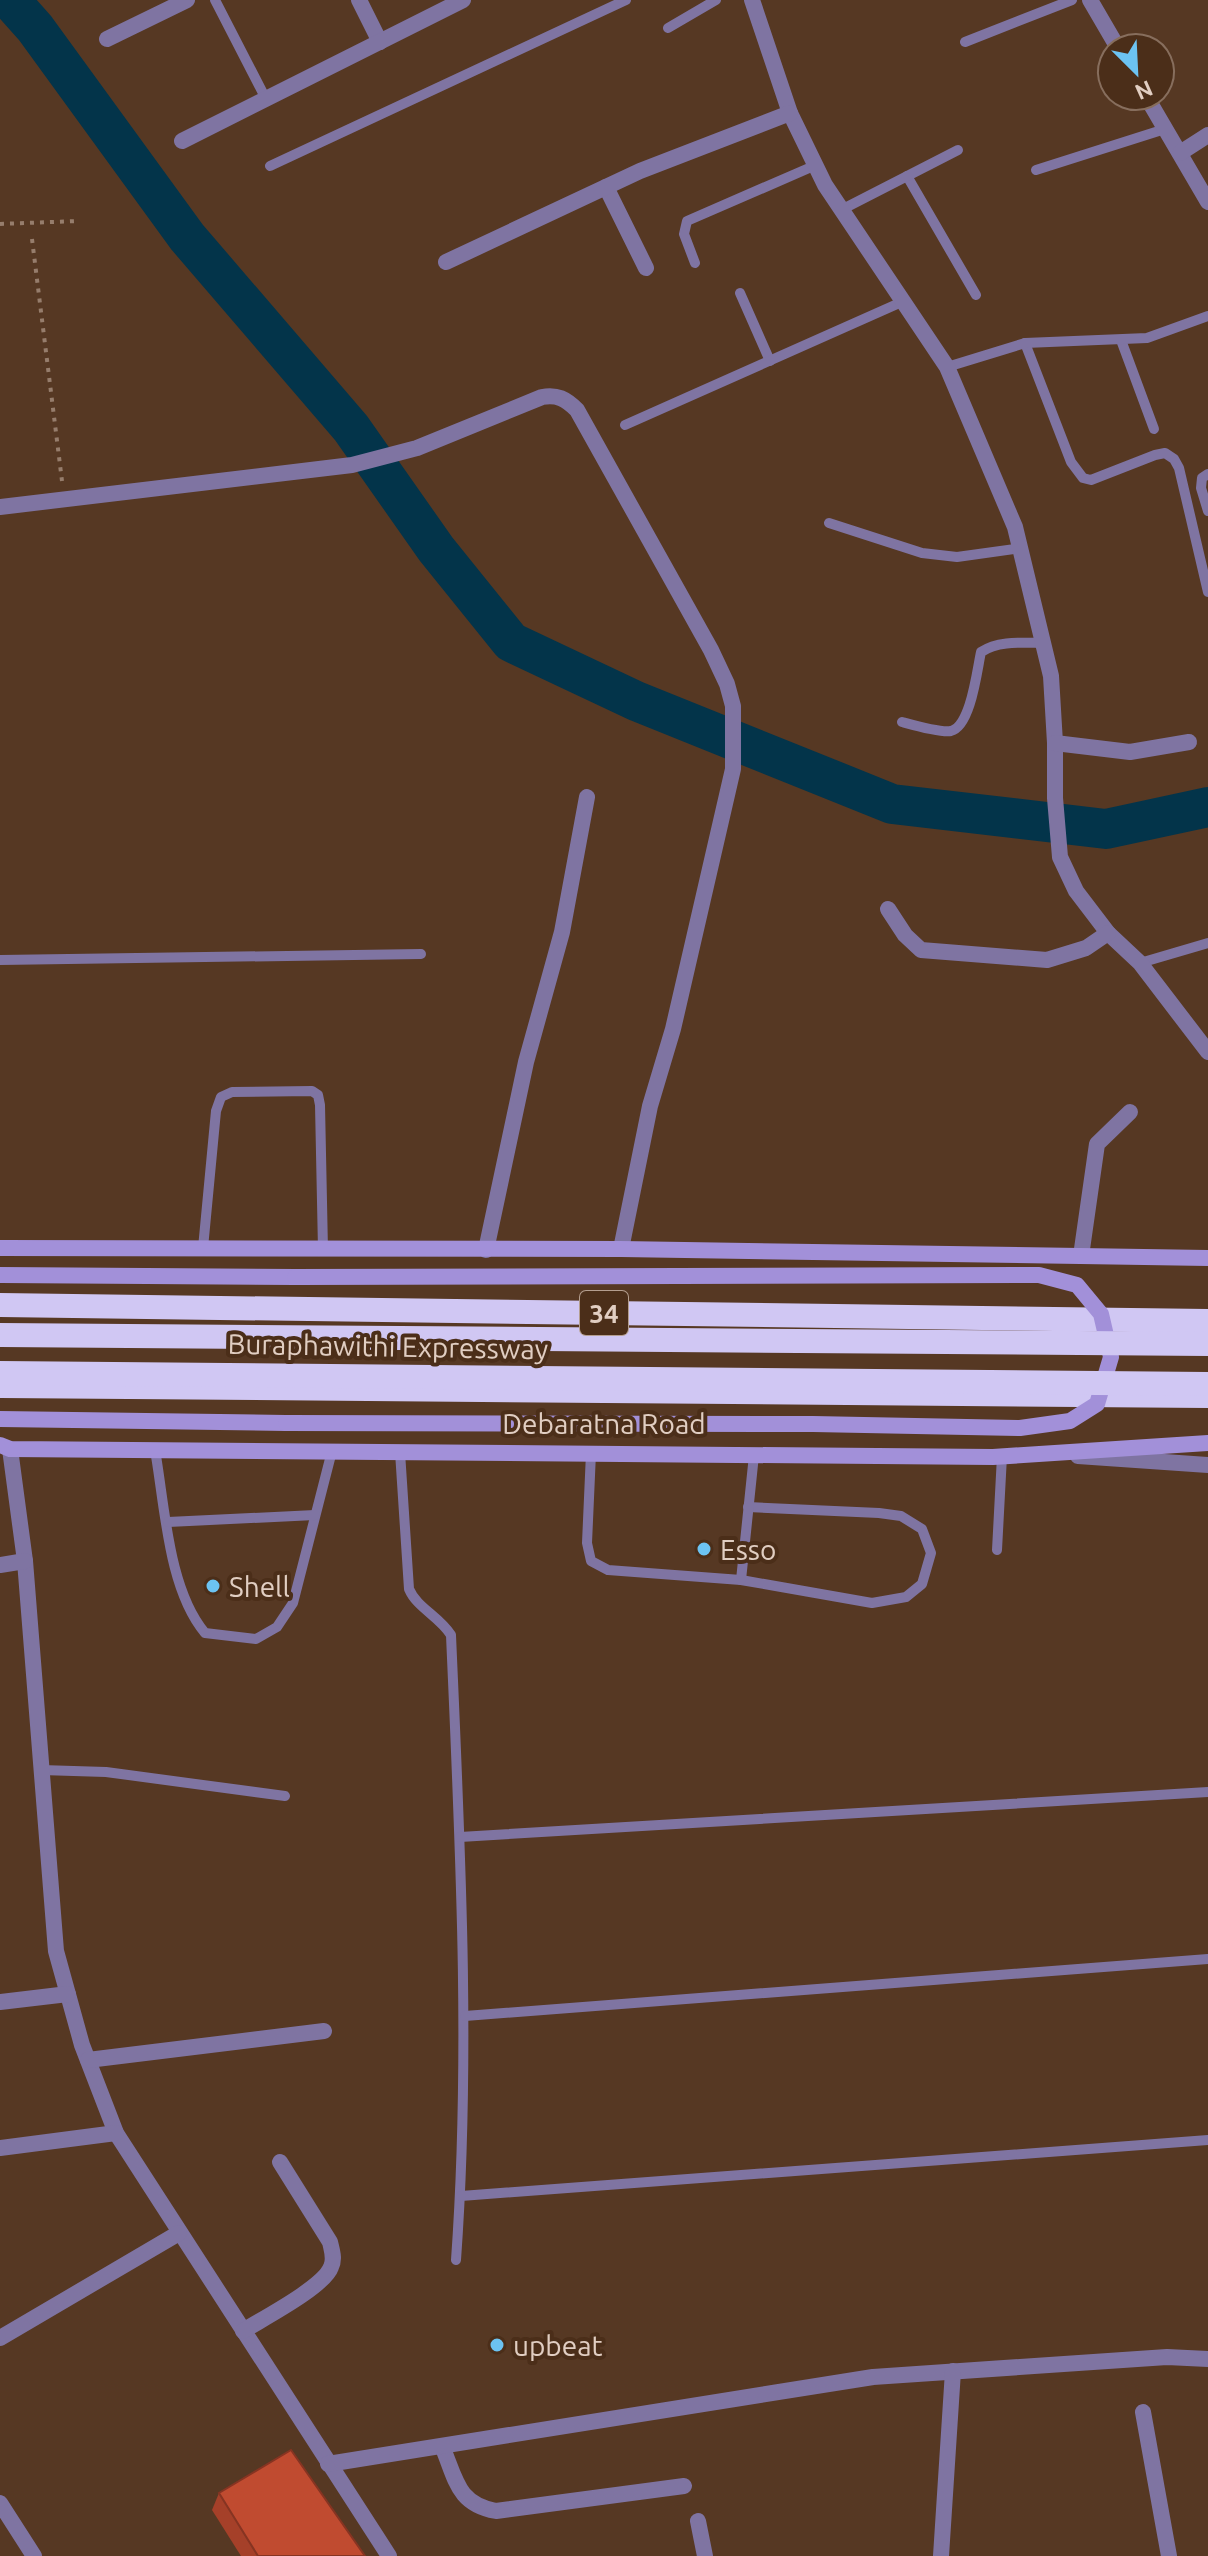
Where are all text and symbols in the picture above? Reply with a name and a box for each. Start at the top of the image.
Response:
north arrow [1096,32,1176,112]
text: N [1132,76,1157,105]
road number: 34 [580,1291,628,1335]
street label: Buraphawithi Expressway [227,1328,549,1364]
street label: Debaratna Road [502,1408,706,1439]
place label: Esso [720,1534,776,1565]
marker: Esso [695,1540,713,1558]
place label: Shell [229,1571,290,1602]
marker: Shell [204,1577,222,1595]
place label: upbeat [513,2330,603,2361]
marker: upbeat [488,2336,506,2354]

